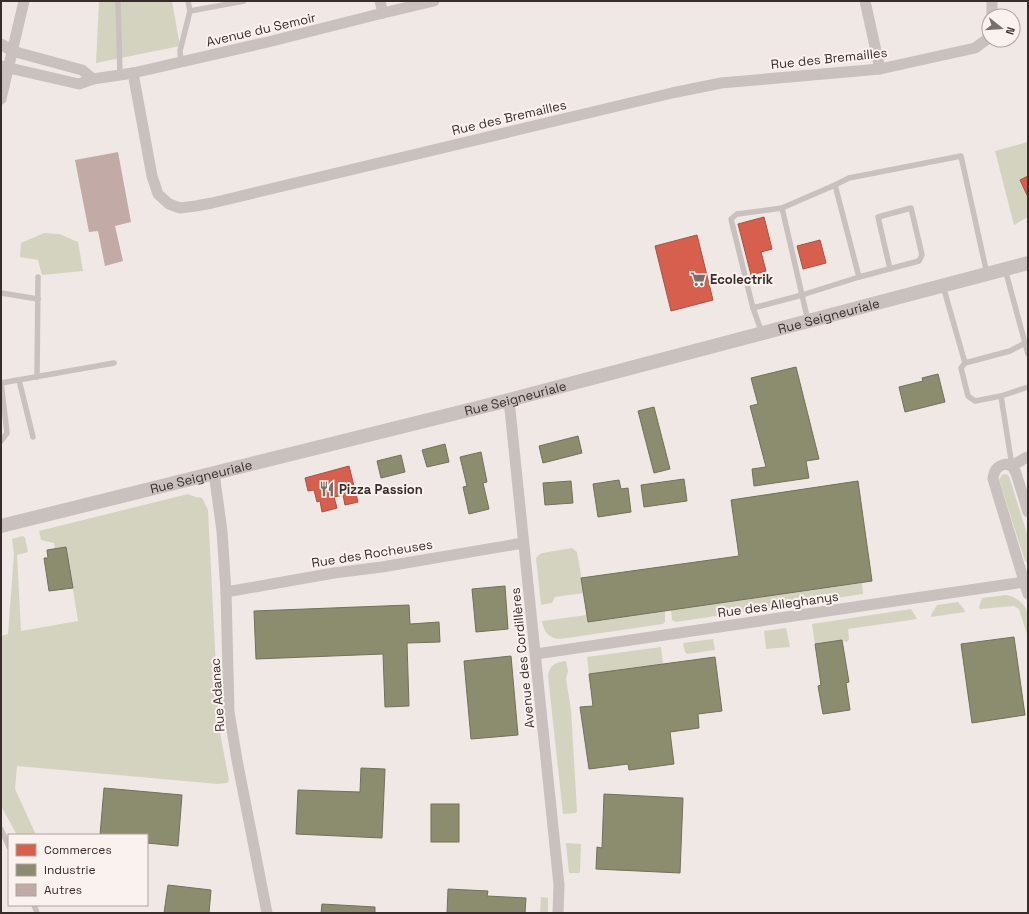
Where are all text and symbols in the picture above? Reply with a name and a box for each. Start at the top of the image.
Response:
north arrow [981,8,1021,48]
street label: Avenue du Semoir [205,9,318,50]
text: N [1003,25,1018,36]
street label: Rue des Bremailles [770,44,888,73]
street label: Rue des Bremailles [450,96,568,139]
supermarket icon: Ecolectrik [689,270,707,288]
place label: Ecolectrik [710,271,774,288]
street label: Rue Seigneuriale [776,295,882,338]
street label: Rue Seigneuriale [463,377,568,420]
street label: Rue Seigneuriale [148,456,254,498]
restaurant icon: Pizza Passion [318,480,336,498]
place label: Pizza Passion [339,481,423,498]
street label: Rue des Rocheuses [310,535,434,571]
street label: Avenue des Cordillères [507,587,538,729]
street label: Rue des Alleghanys [716,588,840,621]
street label: Rue Adanac [206,657,229,733]
legend [8,834,148,906]
text: Commerces [44,842,112,858]
text: Industrie [44,862,96,878]
text: Autres [44,882,82,898]

